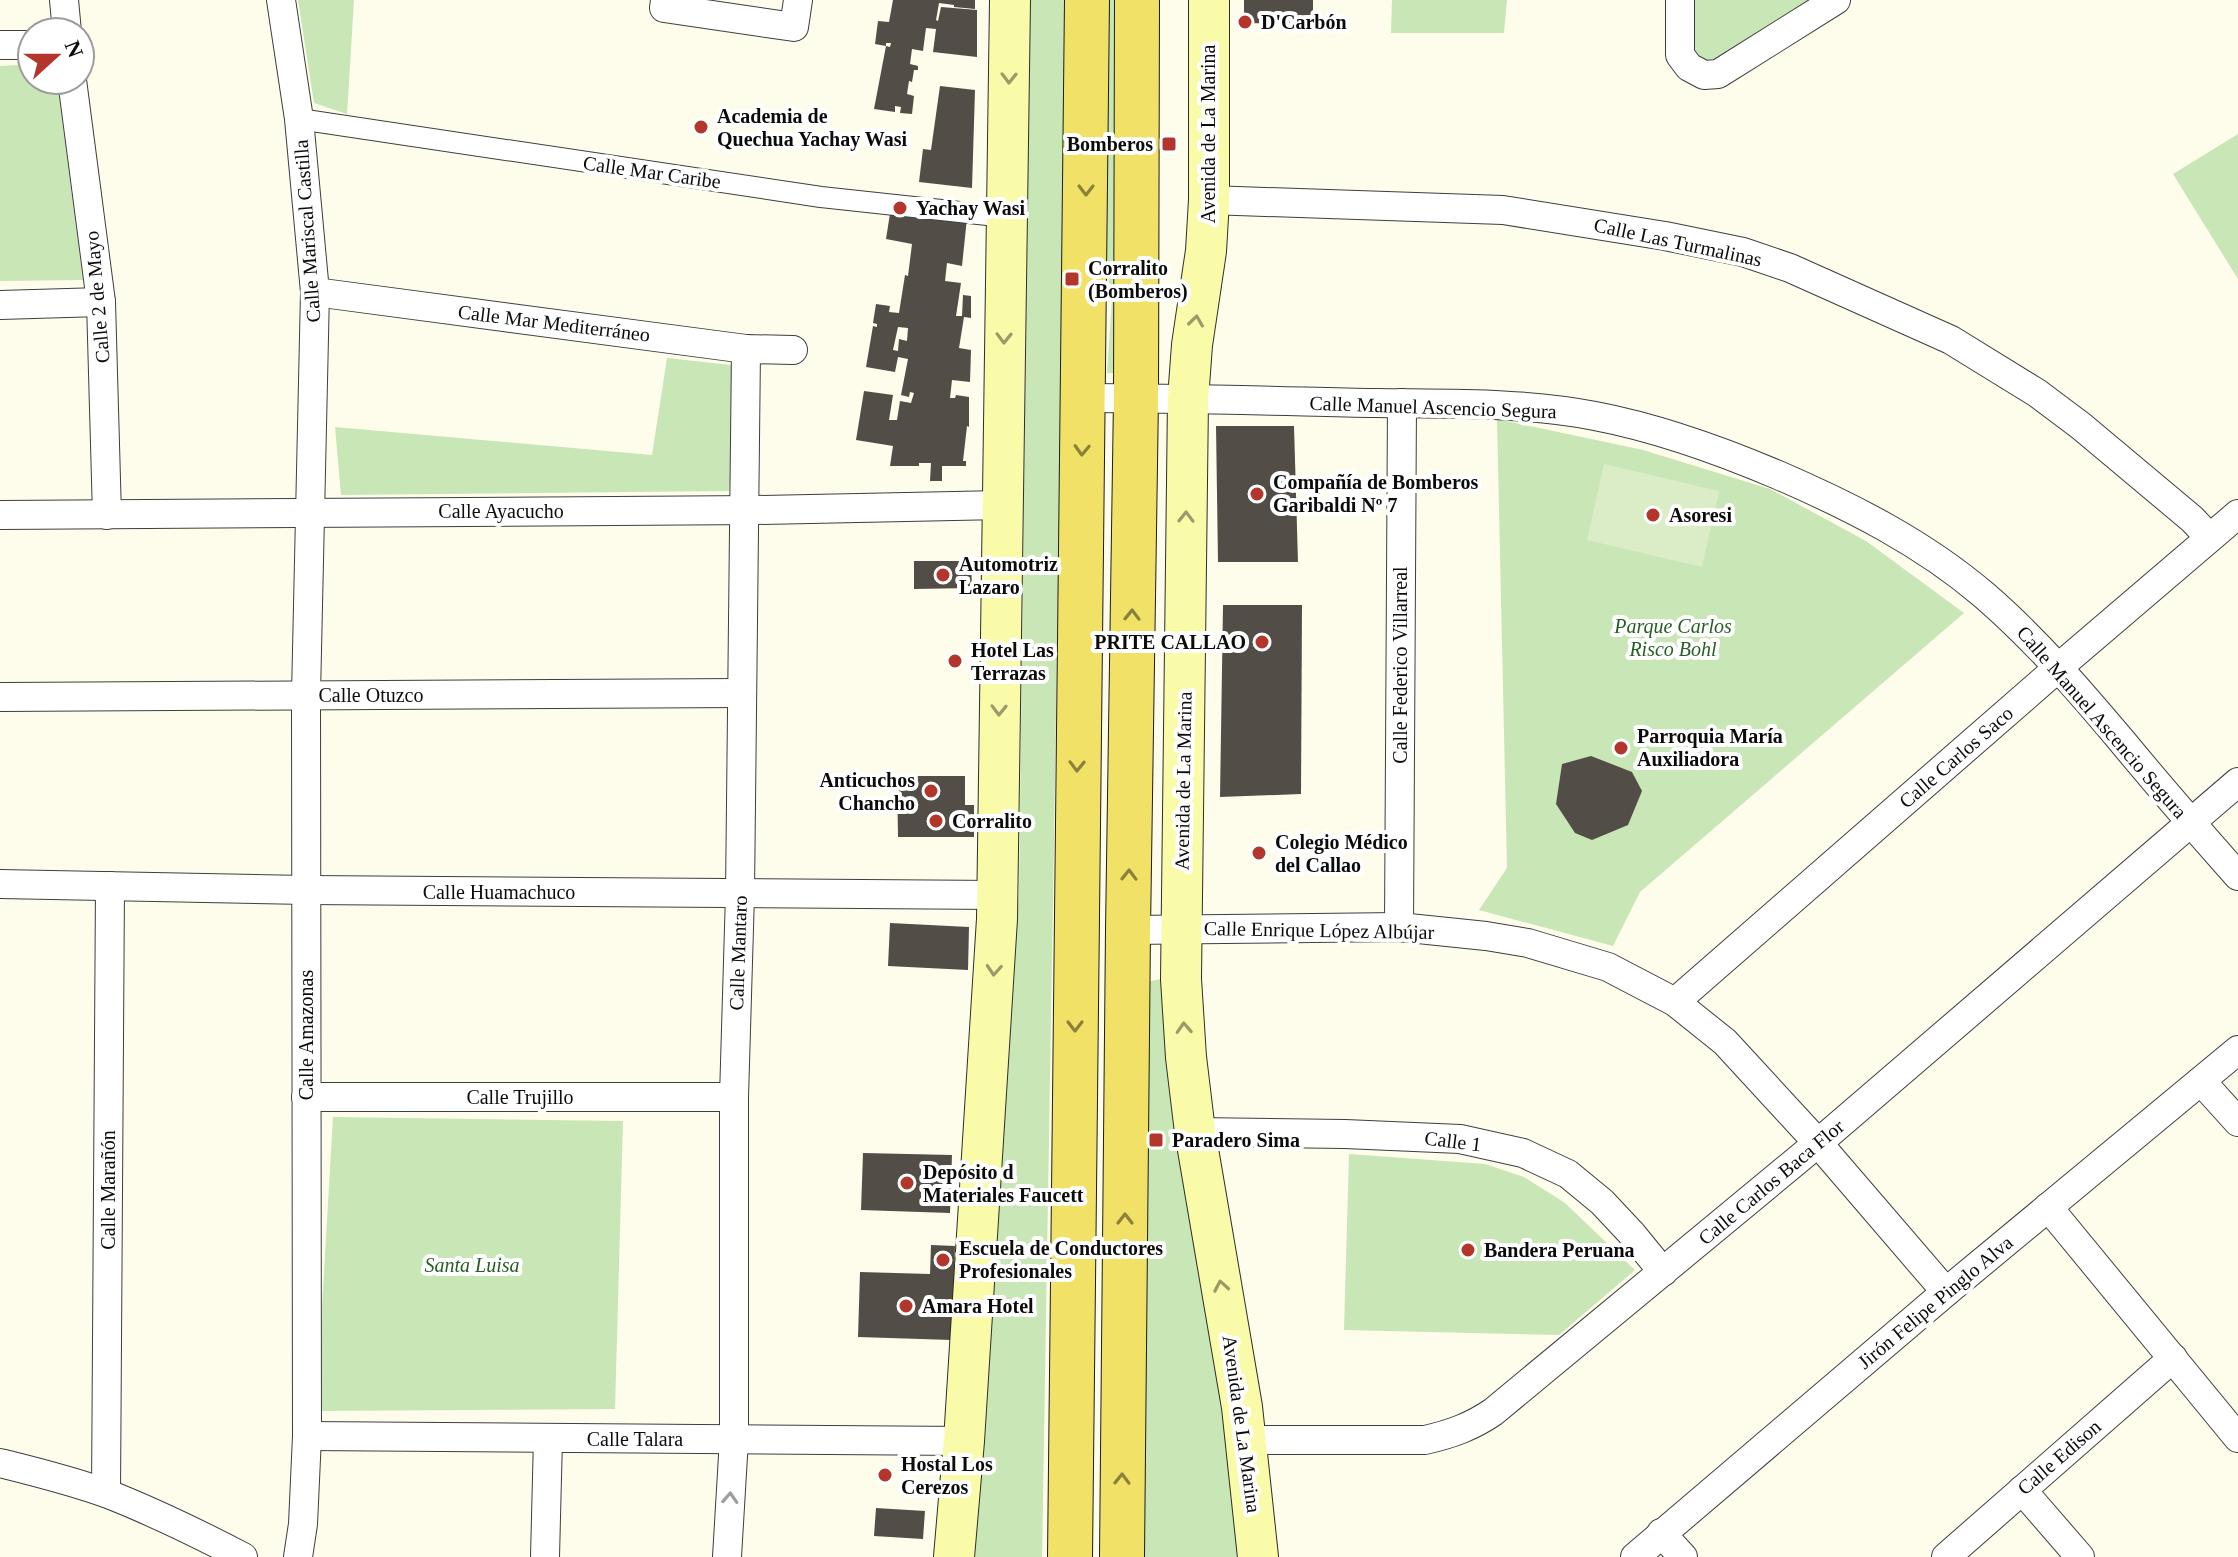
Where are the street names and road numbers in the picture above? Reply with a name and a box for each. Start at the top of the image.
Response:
street label: Avenida de La Marina [1197,44,1219,224]
street label: Calle Mariscal Castilla [290,139,324,323]
street label: Calle Mar Caribe [582,151,722,193]
street label: Calle Las Turmalinas [1592,213,1764,271]
street label: Calle 2 de Mayo [80,230,115,364]
street label: Calle Mar Mediterráneo [457,300,651,346]
street label: Calle Manuel Ascencio Segura [1309,392,1557,423]
street label: Calle Ayacucho [438,500,564,523]
street label: Calle Federico Villarreal [1389,566,1411,764]
street label: Calle Manuel Ascencio Segura [2012,622,2191,823]
street label: Calle Otuzco [319,684,423,706]
street label: Avenida de La Marina [1170,691,1196,871]
street label: Calle Carlos Saco [1895,702,2017,812]
street label: Calle Huamachuco [423,881,575,903]
street label: Calle Mantaro [725,895,751,1011]
street label: Calle Enrique López Albújar [1204,917,1435,944]
street label: Calle Amazonas [295,970,317,1100]
street label: Calle Trujillo [466,1086,574,1109]
street label: Calle Carlos Baca Flor [1694,1115,1848,1249]
street label: Calle 1 [1423,1127,1483,1155]
street label: Calle Marañón [97,1130,119,1250]
street label: Jirón Felipe Pinglo Alva [1853,1231,2017,1374]
street label: Avenida de La Marina [1219,1334,1265,1514]
street label: Calle Edison [2013,1415,2105,1499]
street label: Calle Talara [587,1428,683,1450]

